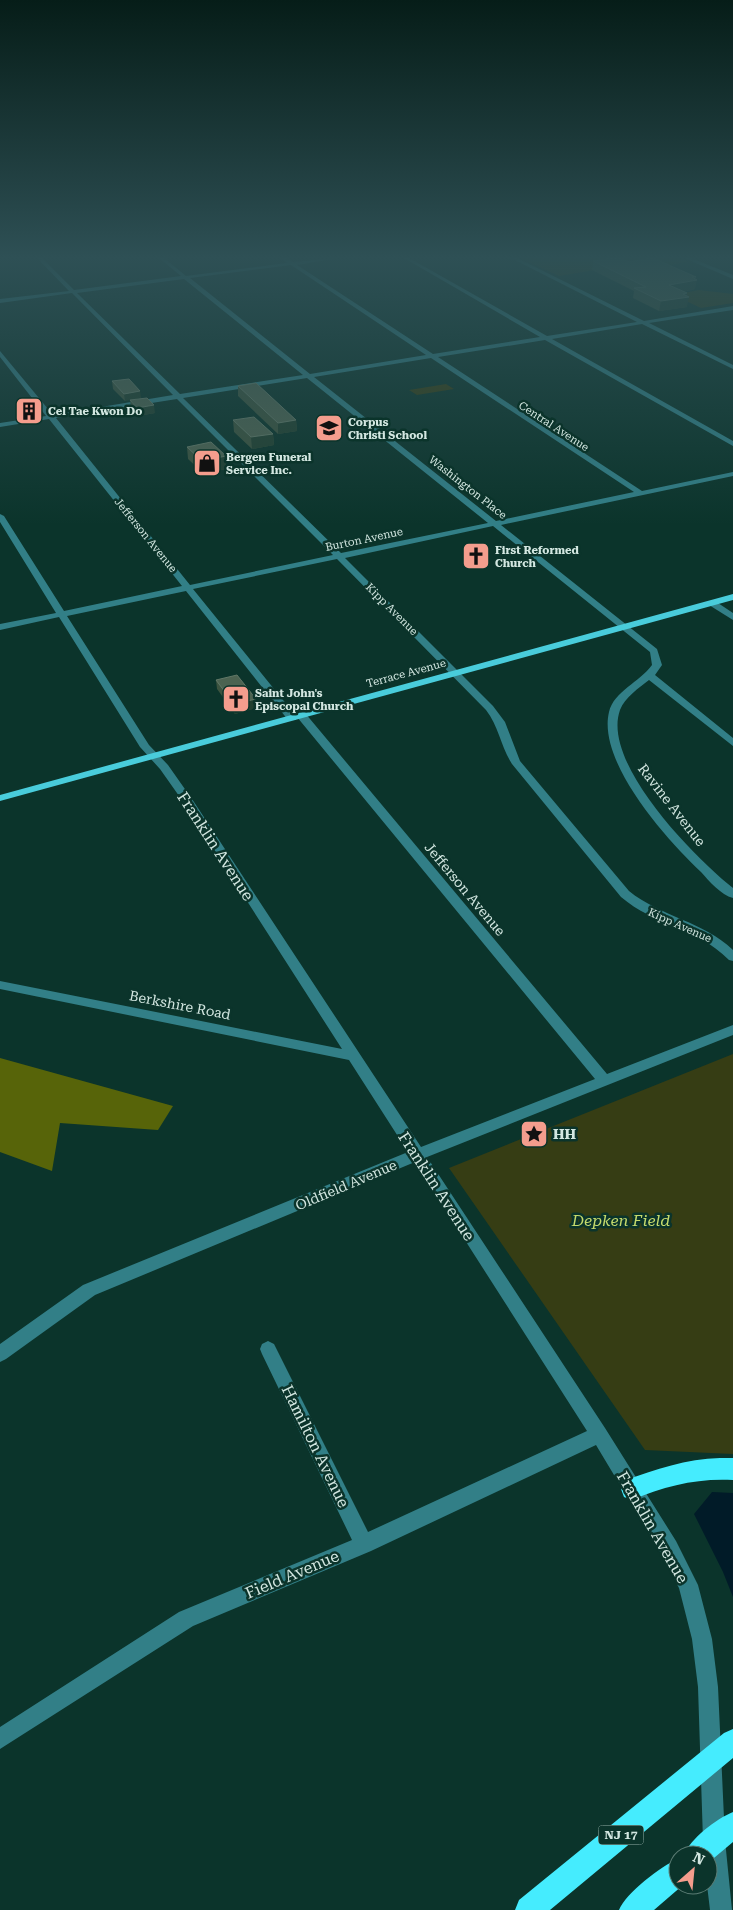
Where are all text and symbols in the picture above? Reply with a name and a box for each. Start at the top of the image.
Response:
building icon: Cel Tae Kwon Do [14,396,44,426]
street label: Central Avenue [516,399,591,454]
place label: Cel Tae Kwon Do [48,405,142,418]
school or university icon: Corpus Christi School [314,413,344,443]
place label: Corpus Christi School [348,416,427,442]
shop icon: Bergen Funeral Service Inc. [192,448,222,478]
place label: Bergen Funeral Service Inc. [226,451,312,477]
street label: Washington Place [426,453,509,522]
street label: Jefferson Avenue [112,496,180,575]
street label: Burton Avenue [324,525,404,554]
church icon: First Reformed Church [461,541,491,571]
place label: First Reformed Church [495,544,580,570]
street label: Kipp Avenue [363,581,420,638]
street label: Terrace Avenue [365,657,447,690]
church icon: Saint John's Episcopal Church [221,684,251,714]
place label: Saint John's Episcopal Church [255,687,354,713]
street label: Ravine Avenue [635,761,709,850]
street label: Franklin Avenue [173,788,258,905]
street label: Jefferson Avenue [421,839,509,939]
street label: Kipp Avenue [646,906,714,945]
street label: Berkshire Road [128,987,232,1023]
place icon: HH [519,1119,549,1149]
place label: HH [553,1126,577,1142]
street label: Franklin Avenue [394,1128,479,1245]
street label: Oldfield Avenue [293,1156,399,1214]
park label: Depken Field [571,1211,670,1230]
street label: Hamilton Avenue [278,1382,354,1511]
street label: Franklin Avenue [613,1468,692,1587]
street label: Field Avenue [242,1546,342,1603]
road number: NJ 17 [598,1826,644,1844]
north arrow [668,1845,718,1895]
text: N [690,1849,708,1868]

